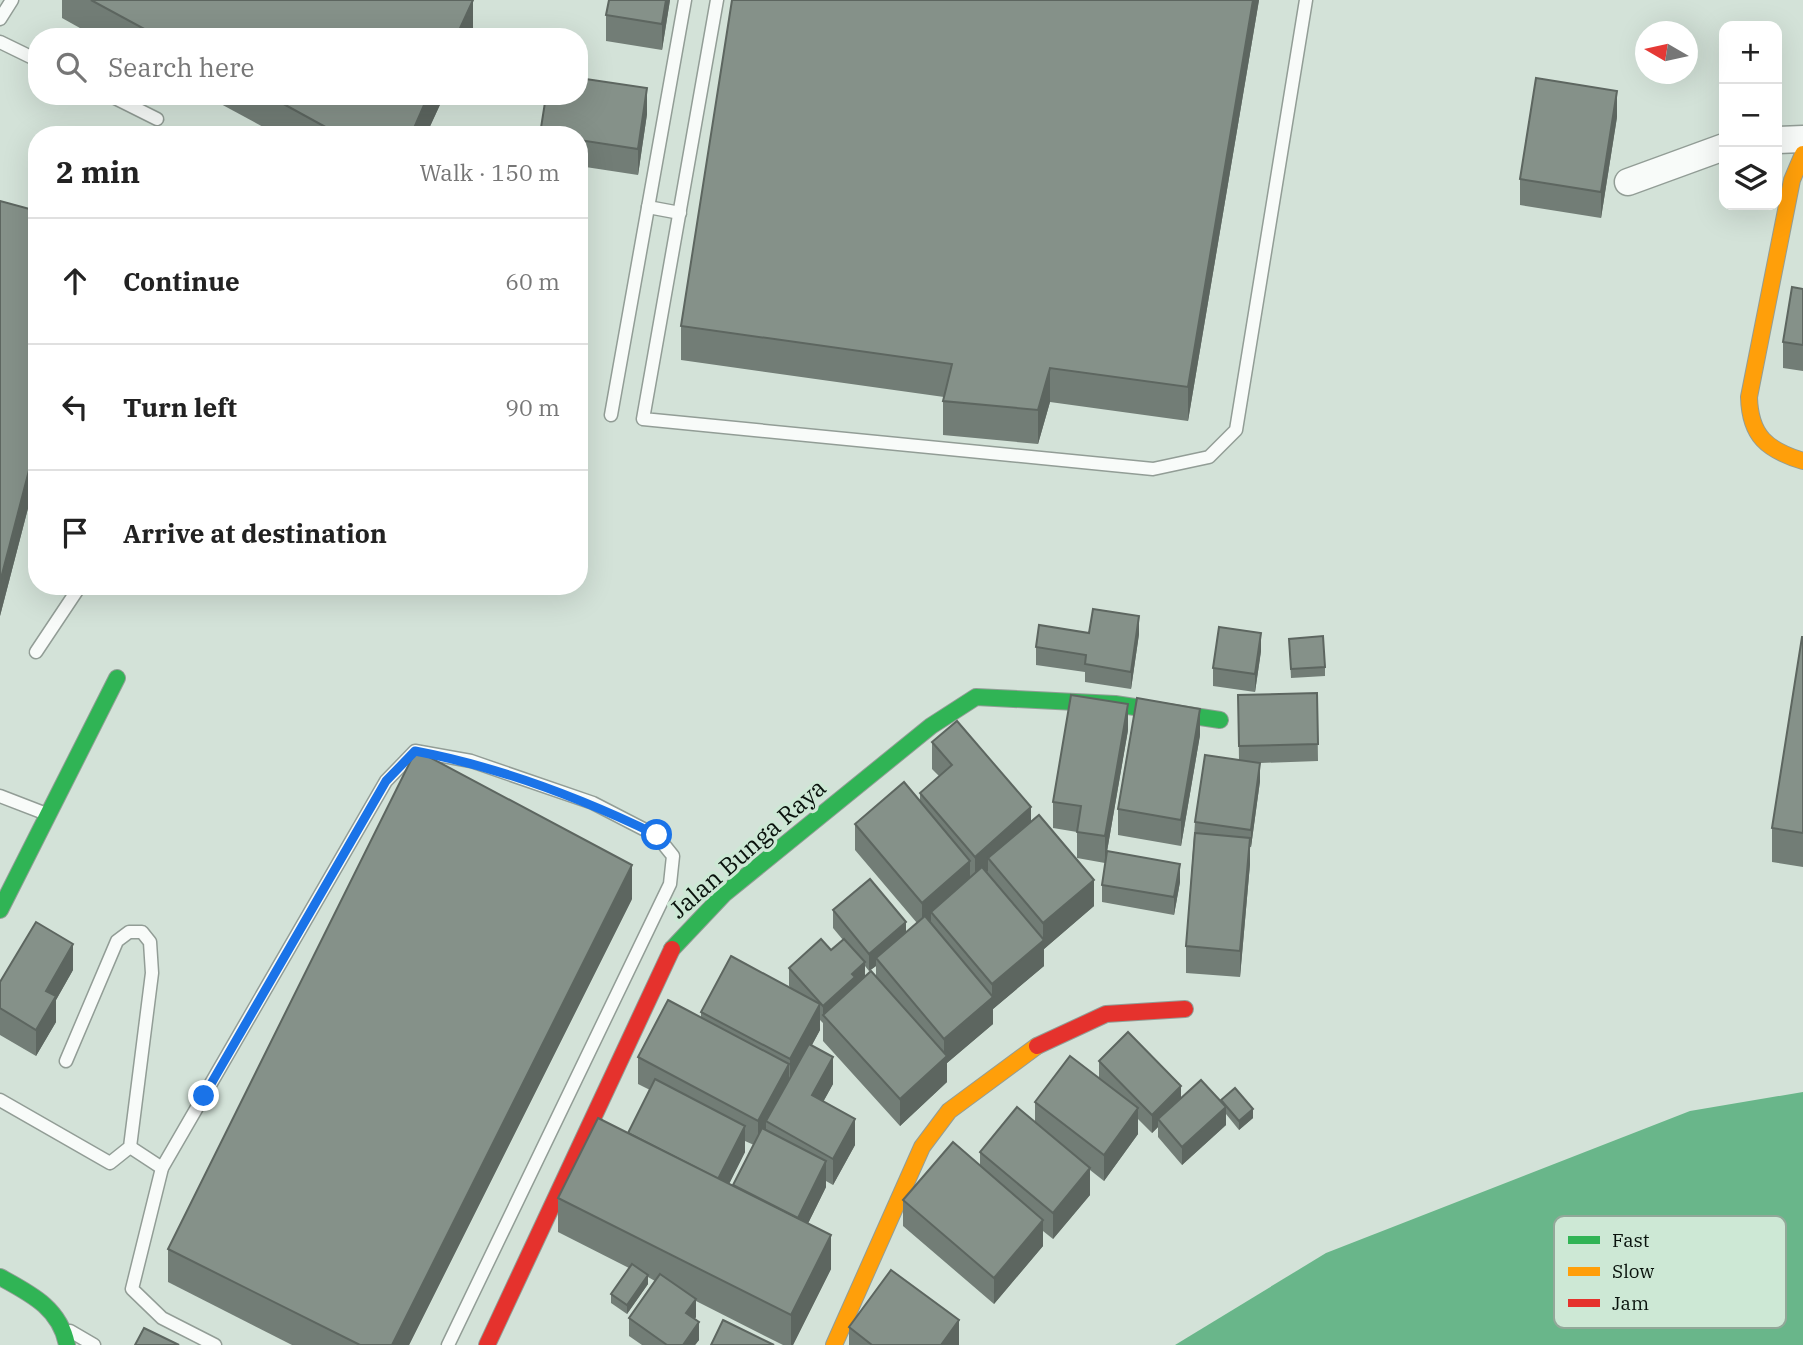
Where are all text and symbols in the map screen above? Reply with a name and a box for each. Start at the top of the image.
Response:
north arrow [1635,21,1698,84]
map controls [1719,21,1782,210]
button: + [1719,21,1782,84]
search box [28,28,588,105]
icon: search [52,48,90,86]
text: Search here [108,50,254,84]
button: − [1719,84,1782,147]
button: layers [1719,147,1782,210]
text: 2 min [56,152,140,191]
text: Walk · 150 m [419,157,560,187]
icon: ahead [56,262,94,300]
text: Continue [123,264,240,298]
text: 60 m [505,266,560,296]
icon: left [56,388,94,426]
text: Turn left [123,390,237,424]
text: 90 m [505,392,560,422]
icon: arrive [56,514,94,552]
text: Arrive at destination [123,516,387,550]
street label: Jalan Bunga Raya [662,771,832,925]
route start [641,819,672,850]
route end [188,1080,219,1111]
legend [1554,1216,1786,1328]
text: Fast [1612,1228,1650,1252]
text: Slow [1612,1259,1654,1283]
text: Jam [1612,1291,1649,1315]

